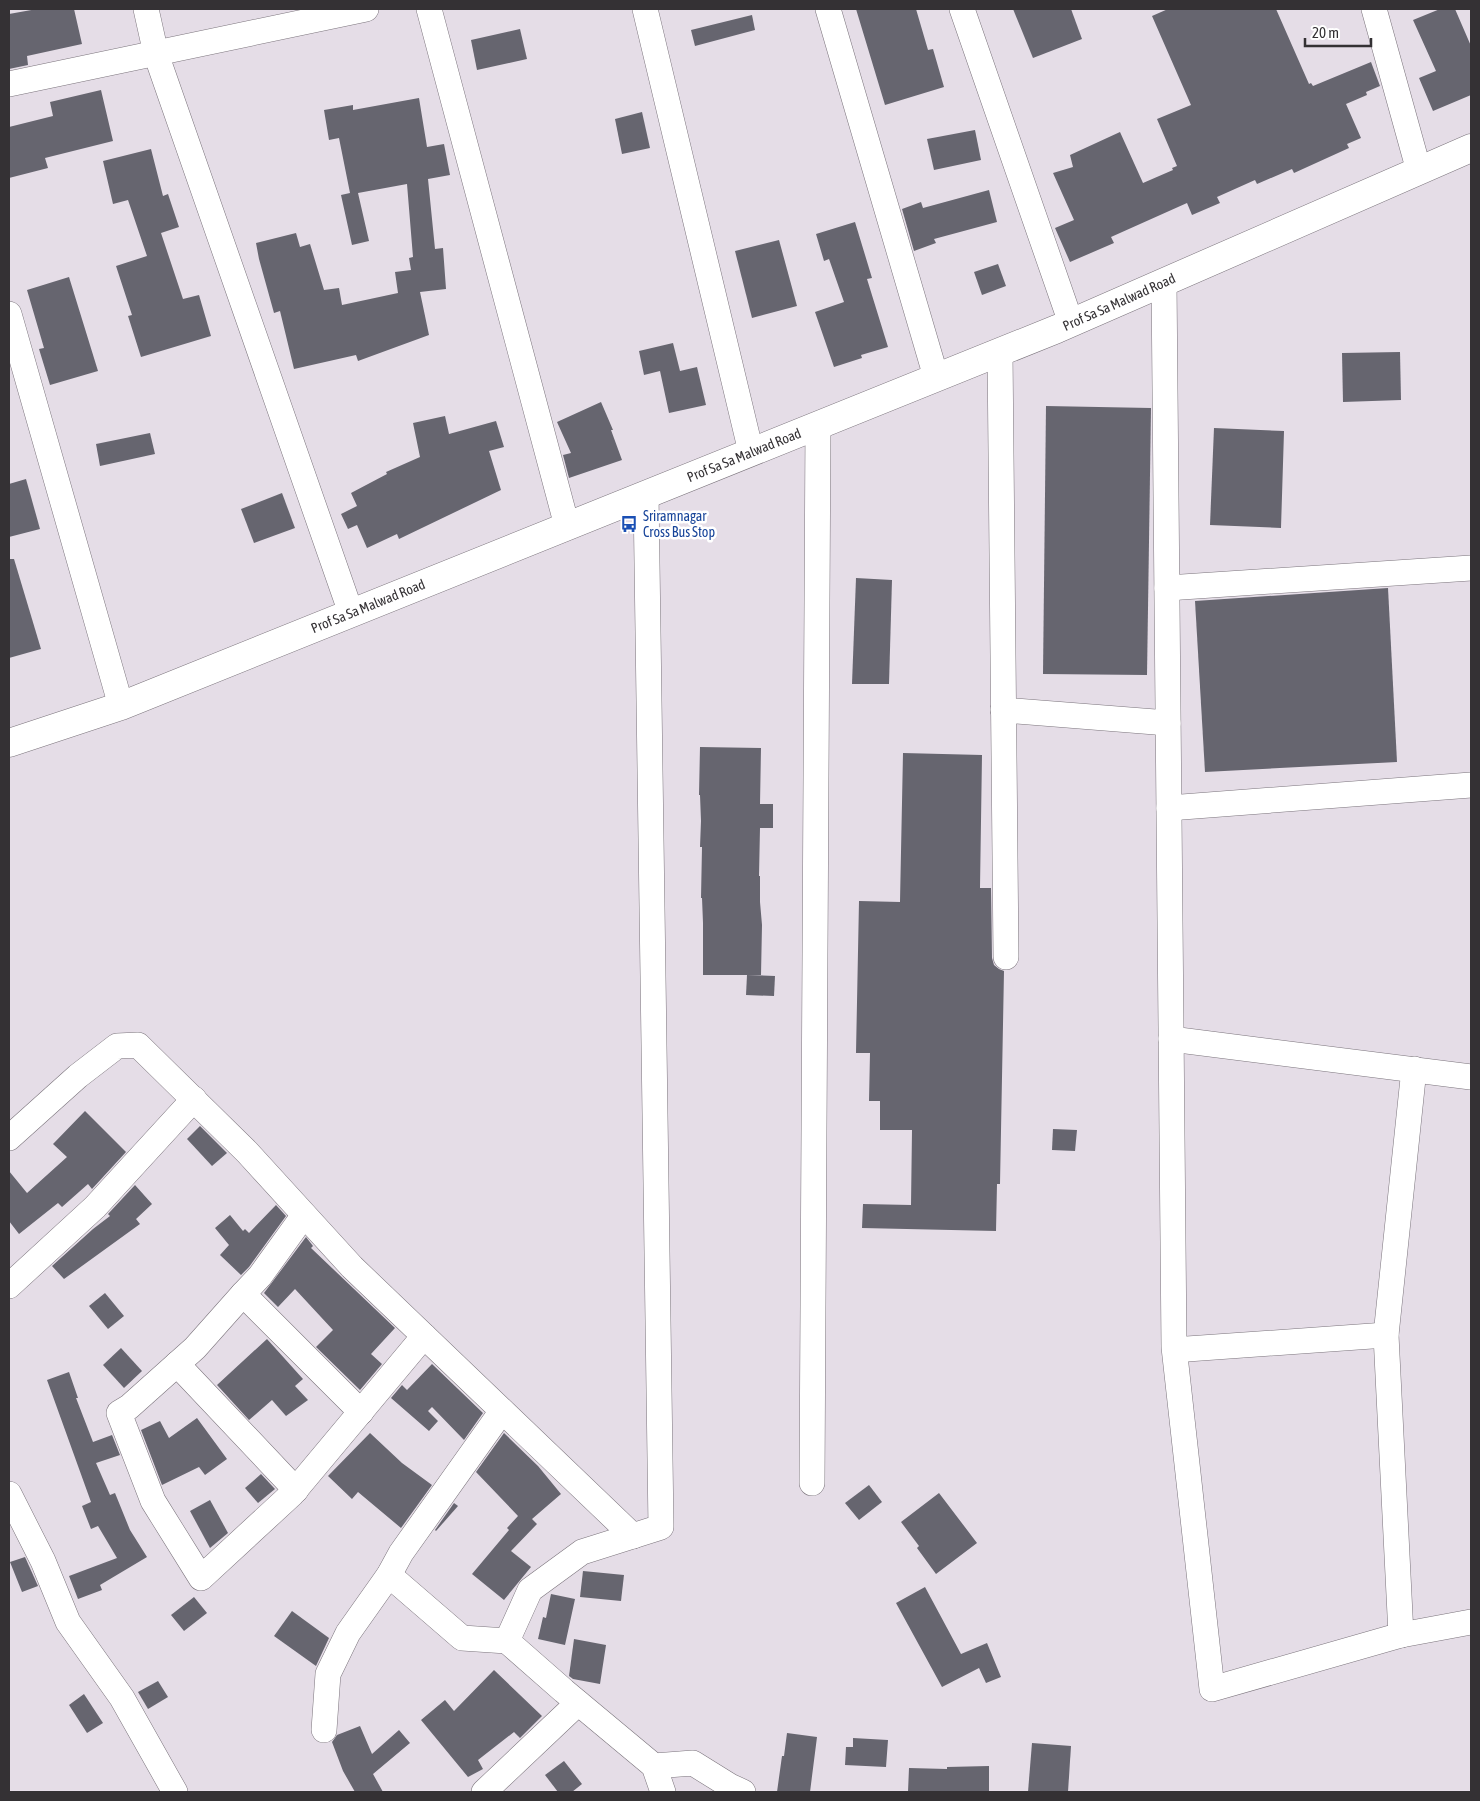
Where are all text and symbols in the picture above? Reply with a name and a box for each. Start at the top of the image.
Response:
scale bar [1305,15,1371,47]
text: 20 m [1312,24,1339,41]
street label: Prof Sa Sa Malwad Road [1060,270,1178,334]
street label: Prof Sa Sa Malwad Road [685,425,803,485]
place label: Sriramnagar Cross Bus Stop [643,508,715,540]
bus stop icon: Sriramnagar Cross Bus Stop [619,514,639,534]
street label: Prof Sa Sa Malwad Road [309,576,427,636]

